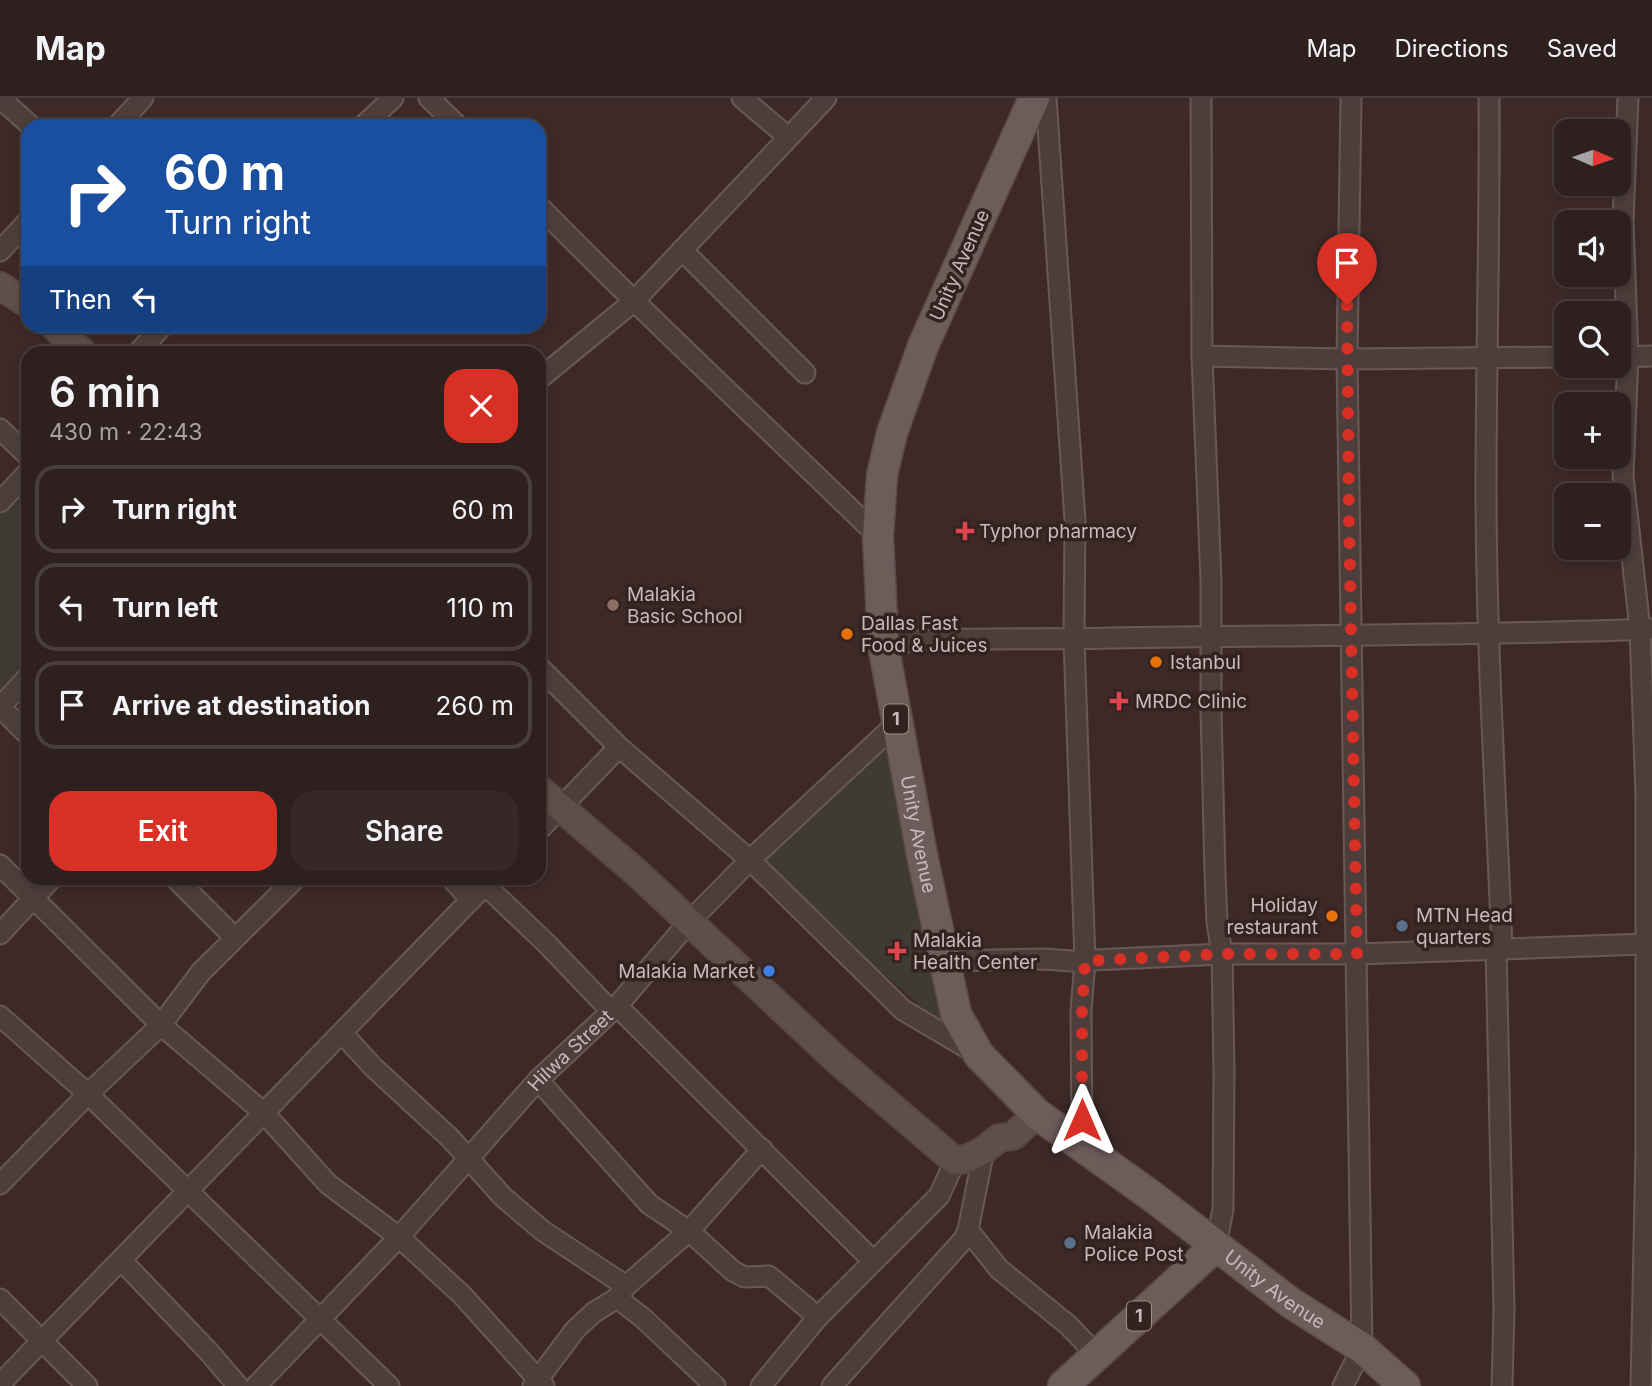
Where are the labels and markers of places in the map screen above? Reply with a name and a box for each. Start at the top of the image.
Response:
pin [1317,233,1377,305]
place label: Typhor pharmacy [979,520,1137,543]
marker: Typhor pharmacy [957,523,973,539]
place label: Malakia Basic School [627,583,743,628]
marker: Malakia Basic School [605,597,621,613]
place label: Dallas Fast Food & Juices [861,612,987,657]
marker: Dallas Fast Food & Juices [839,626,855,642]
place label: Istanbul [1170,651,1241,674]
marker: Istanbul [1148,654,1164,670]
place label: MRDC Clinic [1135,690,1247,713]
marker: MRDC Clinic [1109,691,1129,711]
place label: Holiday restaurant [1227,894,1318,939]
place label: MTN Head quarters [1416,904,1513,949]
marker: Holiday restaurant [1324,908,1340,924]
marker: MTN Head quarters [1394,918,1410,934]
place label: Malakia Health Center [913,929,1037,974]
marker: Malakia Health Center [887,941,907,961]
place label: Malakia Market [618,960,755,983]
marker: Malakia Market [761,963,777,979]
place label: Malakia Police Post [1084,1221,1184,1266]
marker: Malakia Police Post [1062,1235,1078,1251]

